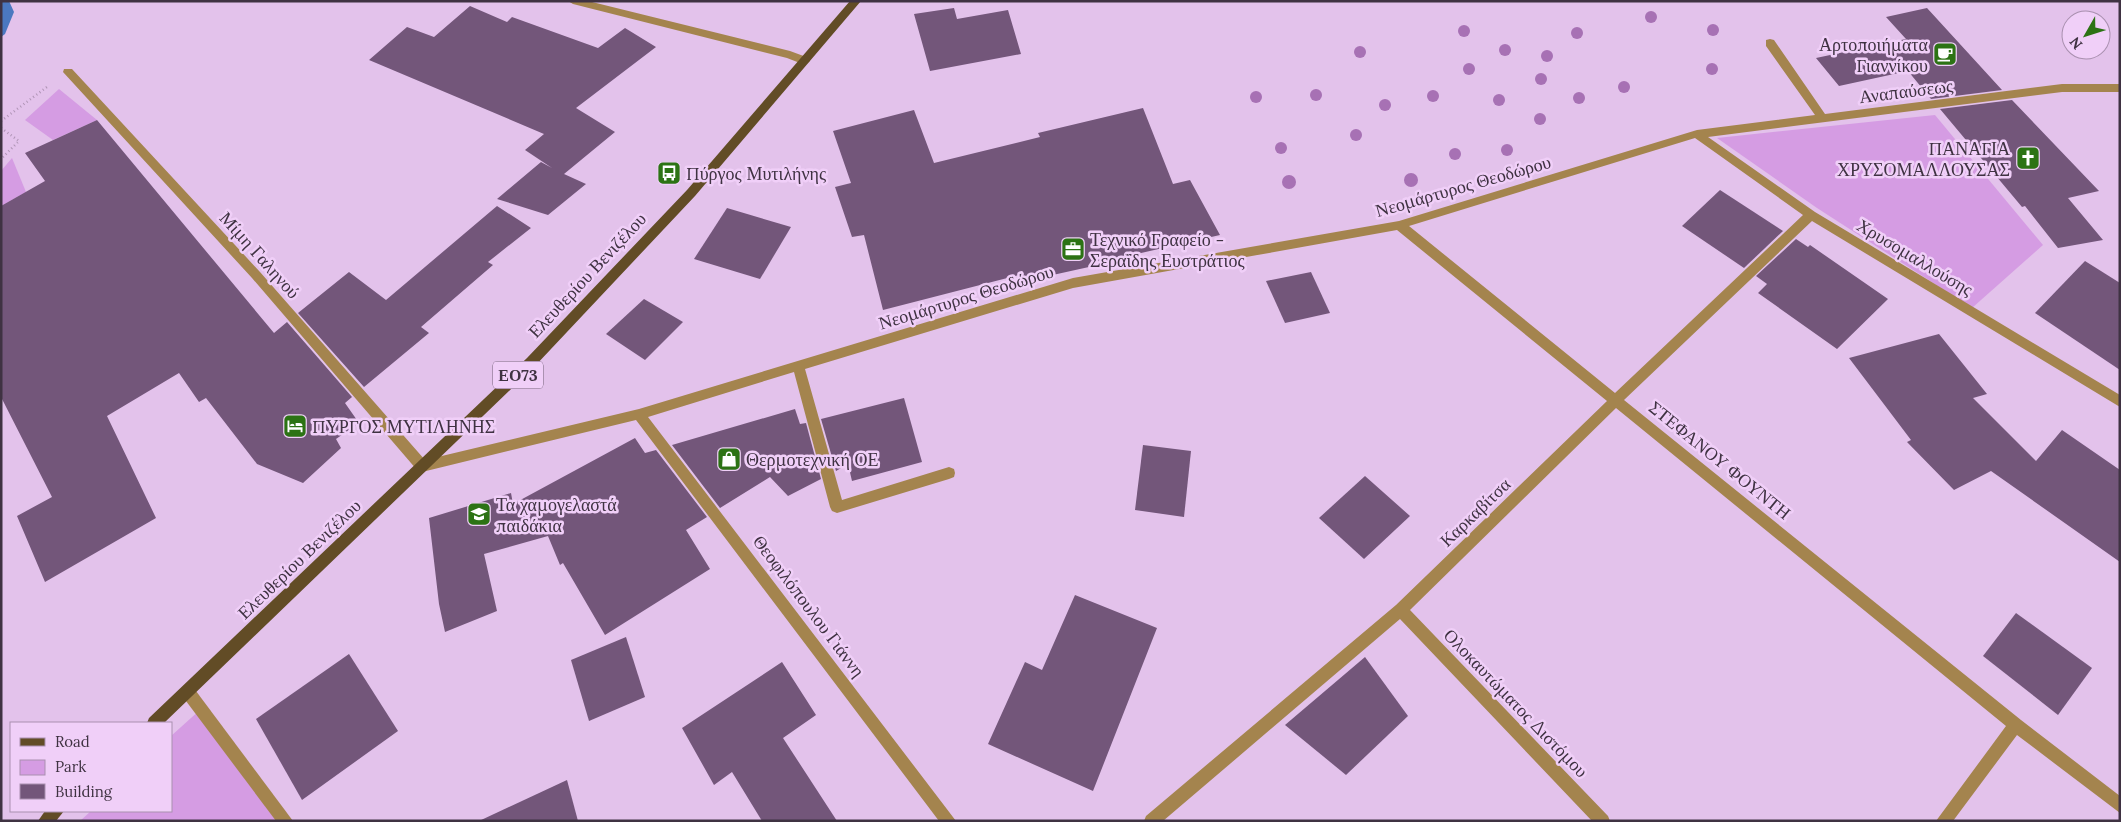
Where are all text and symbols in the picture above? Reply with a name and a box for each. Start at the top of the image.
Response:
north arrow [2061,10,2111,60]
place label: Αρτοποιήματα Γιαννίκου [1819,33,1929,77]
text: N [2065,33,2086,53]
cafe icon: Αρτοποιήματα Γιαννίκου [1932,41,1958,67]
street label: Αναπαύσεως [1858,74,1954,108]
place label: ΠΑΝΑΓΙΑ ΧΡΥΣΟΜΑΛΛΟΥΣΑΣ [1837,137,2010,181]
church icon: ΠΑΝΑΓΙΑ ΧΡΥΣΟΜΑΛΛΟΥΣΑΣ [2015,145,2041,171]
street label: Νεομάρτυρος Θεοδώρου [1372,150,1554,222]
bus stop icon: Πύργος Μυτιλήνης [656,160,682,186]
place label: Πύργος Μυτιλήνης [686,162,826,185]
street label: Μίμη Γαληνού [215,207,305,303]
street label: Ελευθερίου Βενιζέλου [523,207,651,342]
street label: Χρυσομαλλούσης [1853,213,1977,301]
place label: Τεχνικό Γραφείο - Σεραΐδης Ευστράτιος [1090,228,1245,272]
office icon: Τεχνικό Γραφείο - Σεραΐδης Ευστράτιος [1060,236,1086,262]
street label: Νεομάρτυρος Θεοδώρου [876,259,1056,335]
road number: ΕΟ73 [493,362,543,388]
street label: ΣΤΕΦΑΝΟΥ ΦΟΥΝΤΗ [1644,396,1796,524]
hotel icon: ΠΥΡΓΟΣ ΜΥΤΙΛΗΝΗΣ [282,413,308,439]
place label: ΠΥΡΓΟΣ ΜΥΤΙΛΗΝΗΣ [312,415,495,438]
shop icon: Θερμοτεχνική ΟΕ [716,446,742,472]
place label: Θερμοτεχνική ΟΕ [746,448,879,471]
street label: Καρκαβίτσα [1435,472,1516,551]
place label: Τα χαμογελαστά παιδάκια [496,493,617,537]
street label: Ελευθερίου Βενιζέλου [232,494,366,624]
school or university icon: Τα χαμογελαστά παιδάκια [466,501,492,527]
street label: Θεοφιλόπουλου Γιάννη [748,530,870,682]
street label: Ολοκαυτώματος Διστόμου [1439,624,1593,782]
legend [10,722,172,812]
text: Road [55,732,90,751]
text: Park [55,757,86,776]
text: Building [55,782,113,801]

